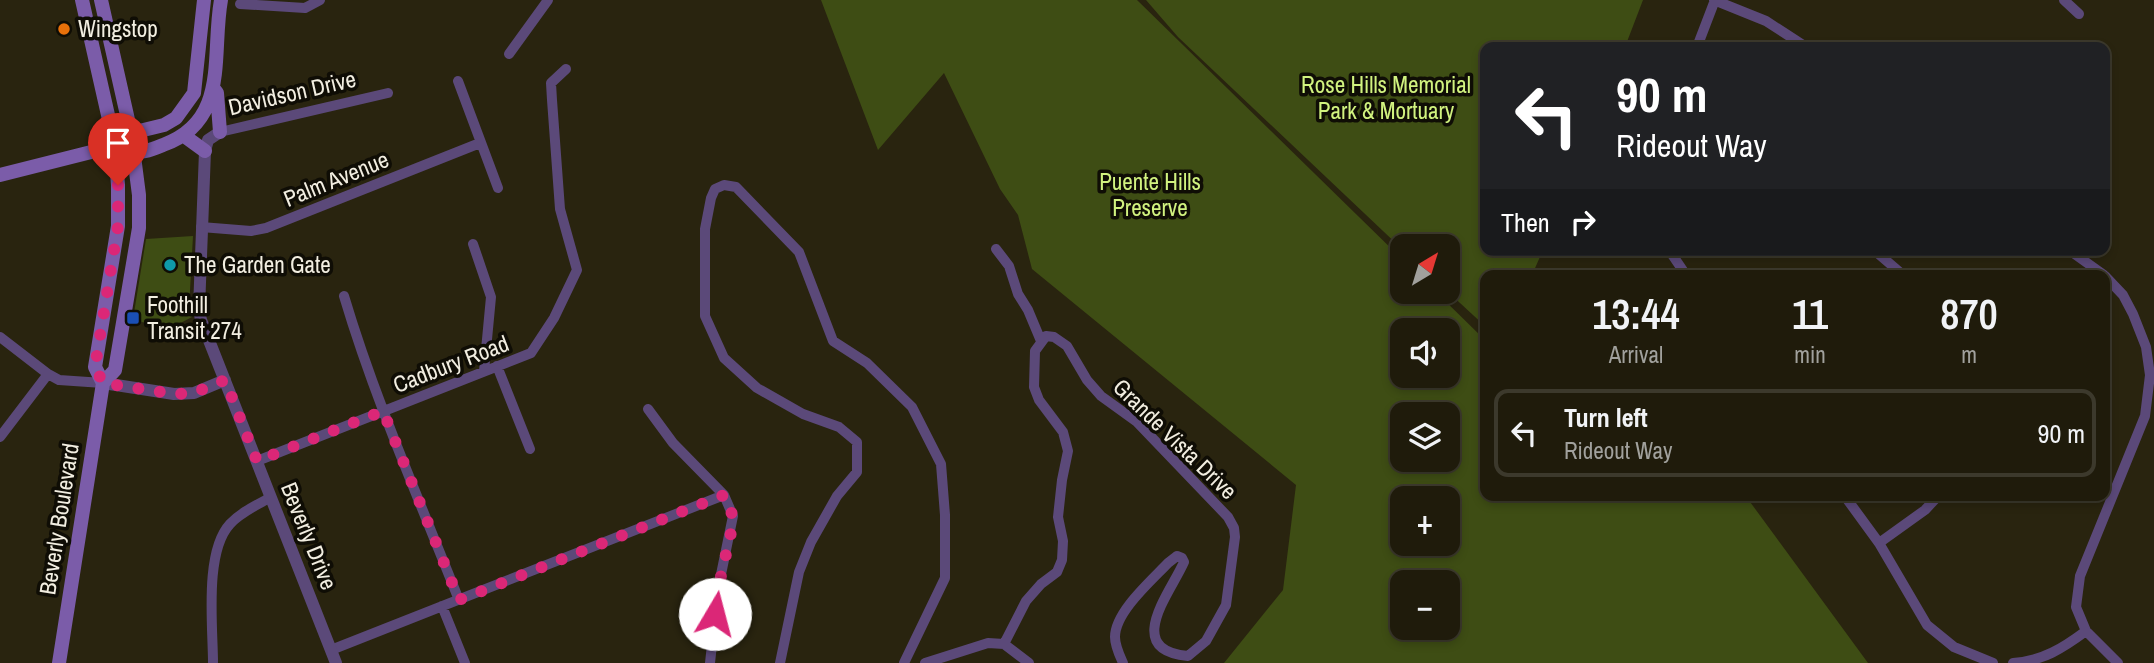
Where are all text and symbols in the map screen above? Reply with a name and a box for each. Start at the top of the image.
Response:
place label: Wingstop [78,13,158,44]
marker: Wingstop [56,21,72,37]
text: 90 m [1616,61,1708,127]
street label: Davidson Drive [225,63,359,122]
park label: Rose Hills Memorial Park & Mortuary [1301,69,1471,126]
icon: left [1501,70,1592,161]
pin [88,113,148,185]
icon: arrive [99,124,137,162]
text: Rideout Way [1616,124,1767,167]
street label: Palm Avenue [279,143,393,214]
park label: Puente Hills Preserve [1099,166,1201,223]
icon: right [1564,203,1602,241]
text: Then [1501,205,1550,240]
north arrow [1390,234,1460,304]
map controls [1390,234,1460,640]
place label: The Garden Gate [184,249,331,280]
marker: The Garden Gate [162,257,178,273]
text: 13:44 [1592,286,1680,342]
text: 11 [1792,286,1828,342]
text: 870 [1940,286,1998,342]
place label: Foothill Transit 274 [147,289,242,346]
marker: Foothill Transit 274 [125,310,141,326]
button: sound [1390,318,1460,388]
street label: Cadbury Road [389,327,513,400]
text: Arrival [1609,339,1663,370]
text: min [1794,339,1826,370]
text: m [1961,339,1977,370]
street label: Grande Vista Drive [1107,372,1244,506]
text: Turn left [1564,400,1648,435]
button: layers [1390,402,1460,472]
icon: left [1505,414,1543,452]
text: 90 m [2038,416,2085,451]
text: Rideout Way [1564,435,1672,466]
street label: Beverly Boulevard [31,441,86,597]
street label: Beverly Drive [274,478,345,594]
button: + [1390,486,1460,556]
button: − [1390,570,1460,640]
position arrow [678,577,752,651]

